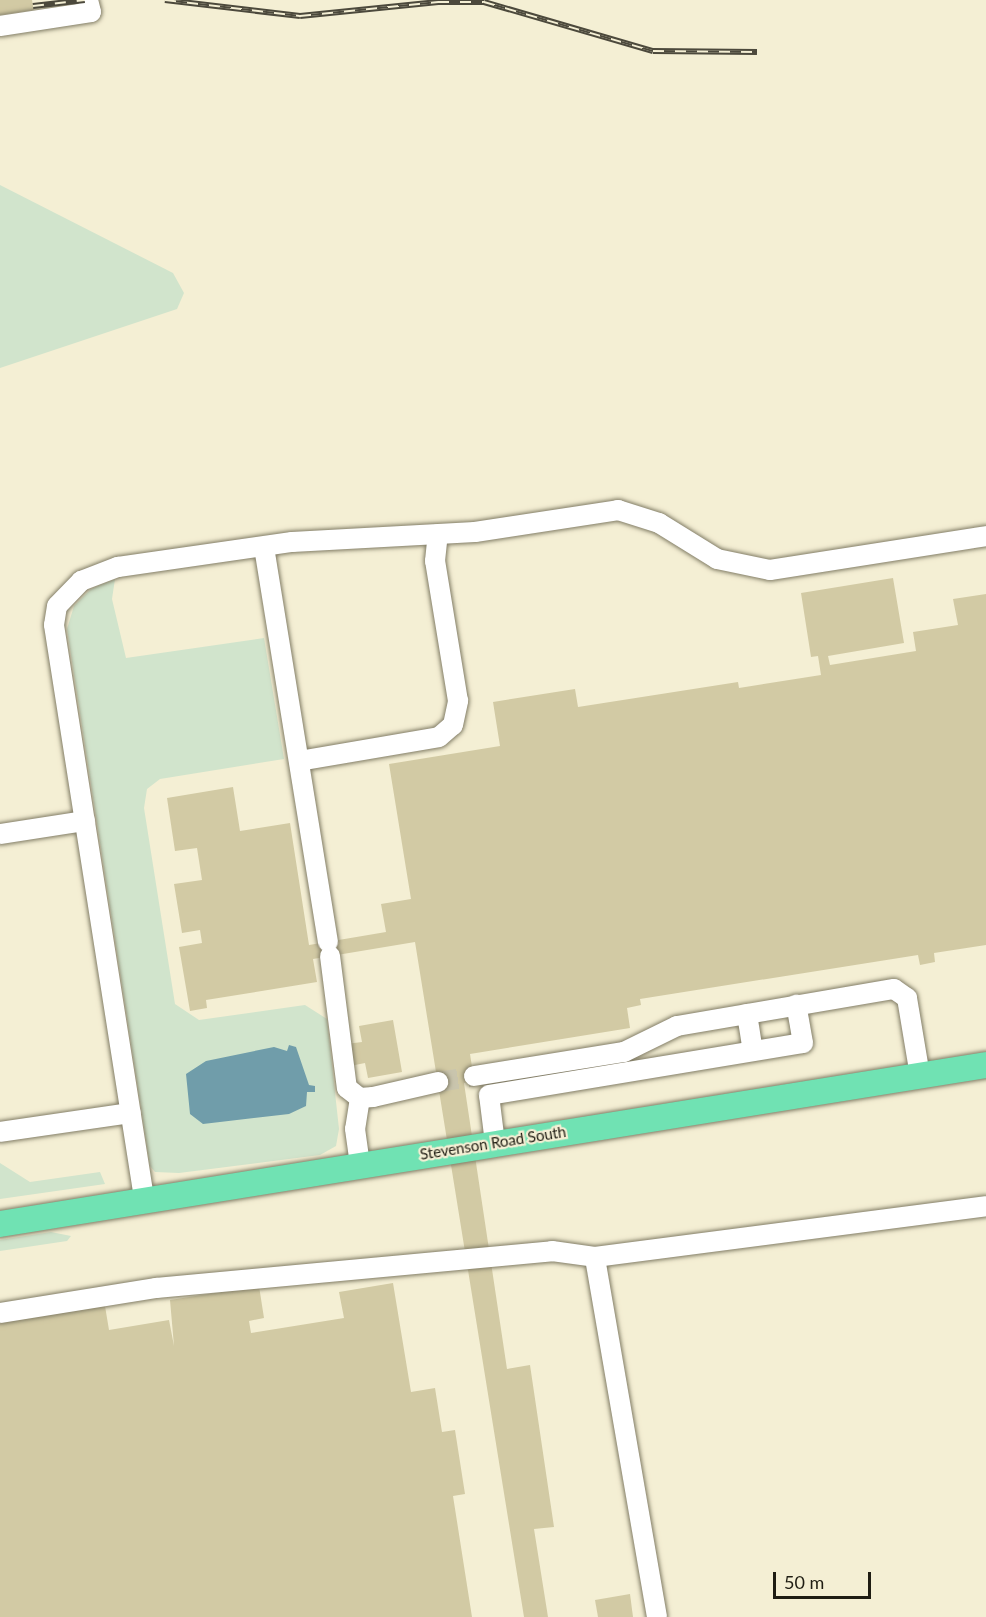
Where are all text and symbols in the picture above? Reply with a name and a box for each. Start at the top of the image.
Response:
street label: Stevenson Road South [419,1123,567,1163]
scale bar [776,1560,874,1598]
text: 50 m [784,1571,824,1593]

